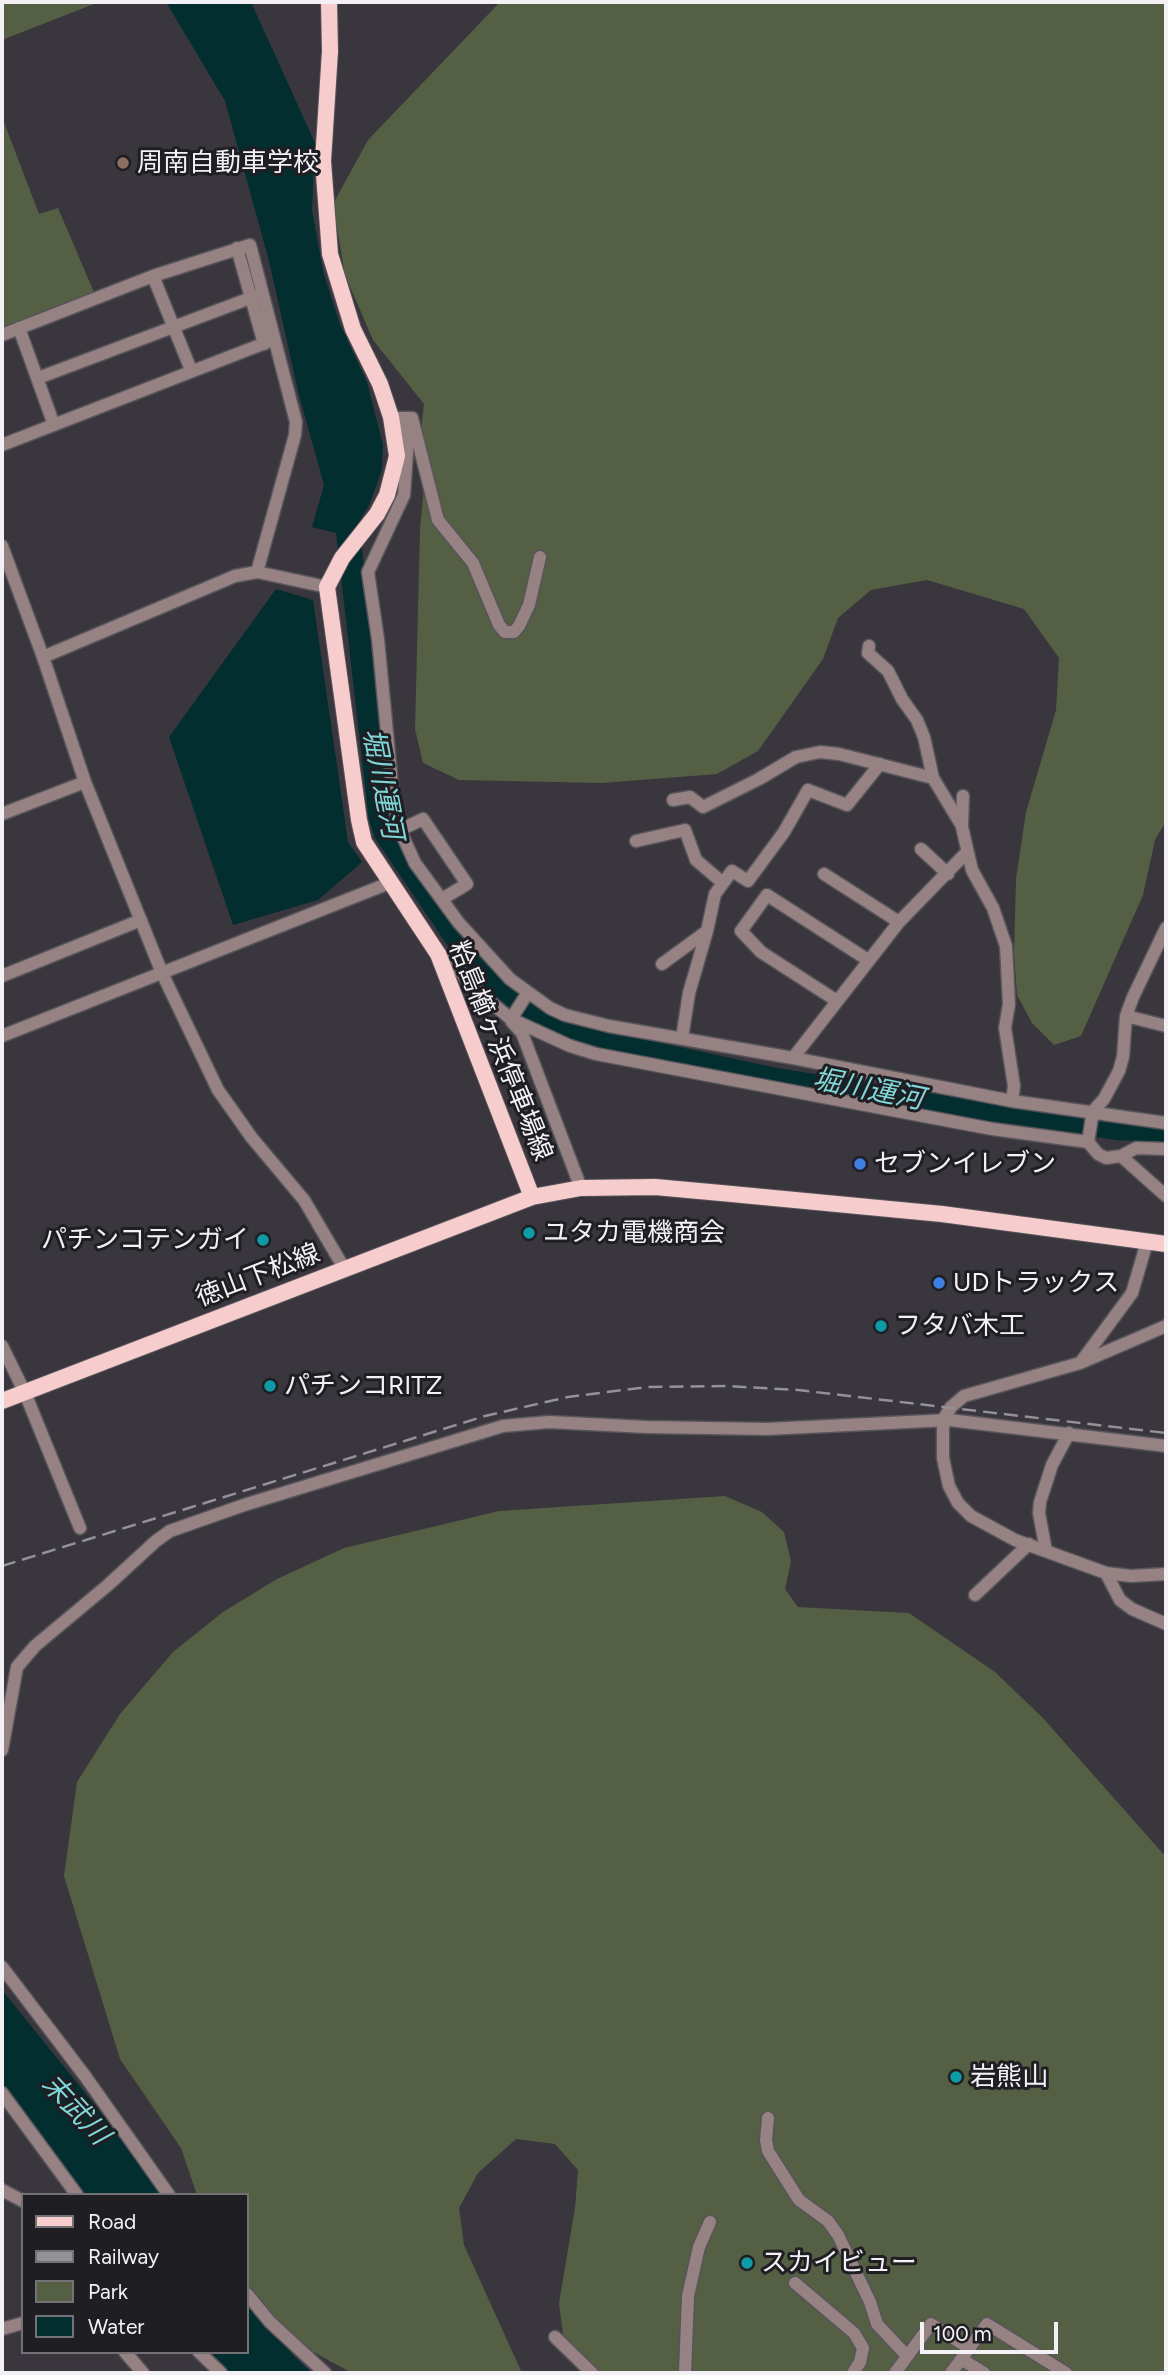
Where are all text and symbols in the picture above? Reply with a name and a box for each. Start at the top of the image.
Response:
place label: 周南自動車学校 [137,147,319,179]
marker: 周南自動車学校 [115,155,131,171]
water label: 堀川運河 [355,726,409,842]
street label: 粭島櫛ヶ浜停車場線 [442,937,558,1165]
water label: 堀川運河 [810,1063,926,1117]
place label: セブンイレブン [874,1148,1056,1180]
marker: セブンイレブン [852,1156,868,1172]
place label: ユタカ電機商会 [543,1217,725,1249]
place label: パチンコテンガイ [41,1224,249,1256]
marker: ユタカ電機商会 [521,1225,537,1241]
marker: パチンコテンガイ [255,1232,271,1248]
street label: 徳山下松線 [192,1238,324,1314]
place label: UDトラックス [953,1267,1119,1299]
marker: UDトラックス [931,1275,947,1291]
place label: フタバ木工 [895,1310,1025,1342]
marker: フタバ木工 [873,1318,889,1334]
place label: パチンコRITZ [284,1370,442,1402]
marker: パチンコRITZ [262,1378,278,1394]
place label: 岩熊山 [970,2061,1048,2093]
water label: 末武川 [34,2068,116,2152]
marker: 岩熊山 [948,2069,964,2085]
legend [21,2193,248,2354]
text: Road [88,2209,136,2234]
text: Railway [88,2244,159,2269]
place label: スカイビュー [761,2247,917,2279]
marker: スカイビュー [739,2255,755,2271]
text: Park [88,2279,128,2304]
scale bar [923,2308,1061,2352]
text: Water [88,2314,144,2339]
text: 100 m [933,2321,992,2346]

